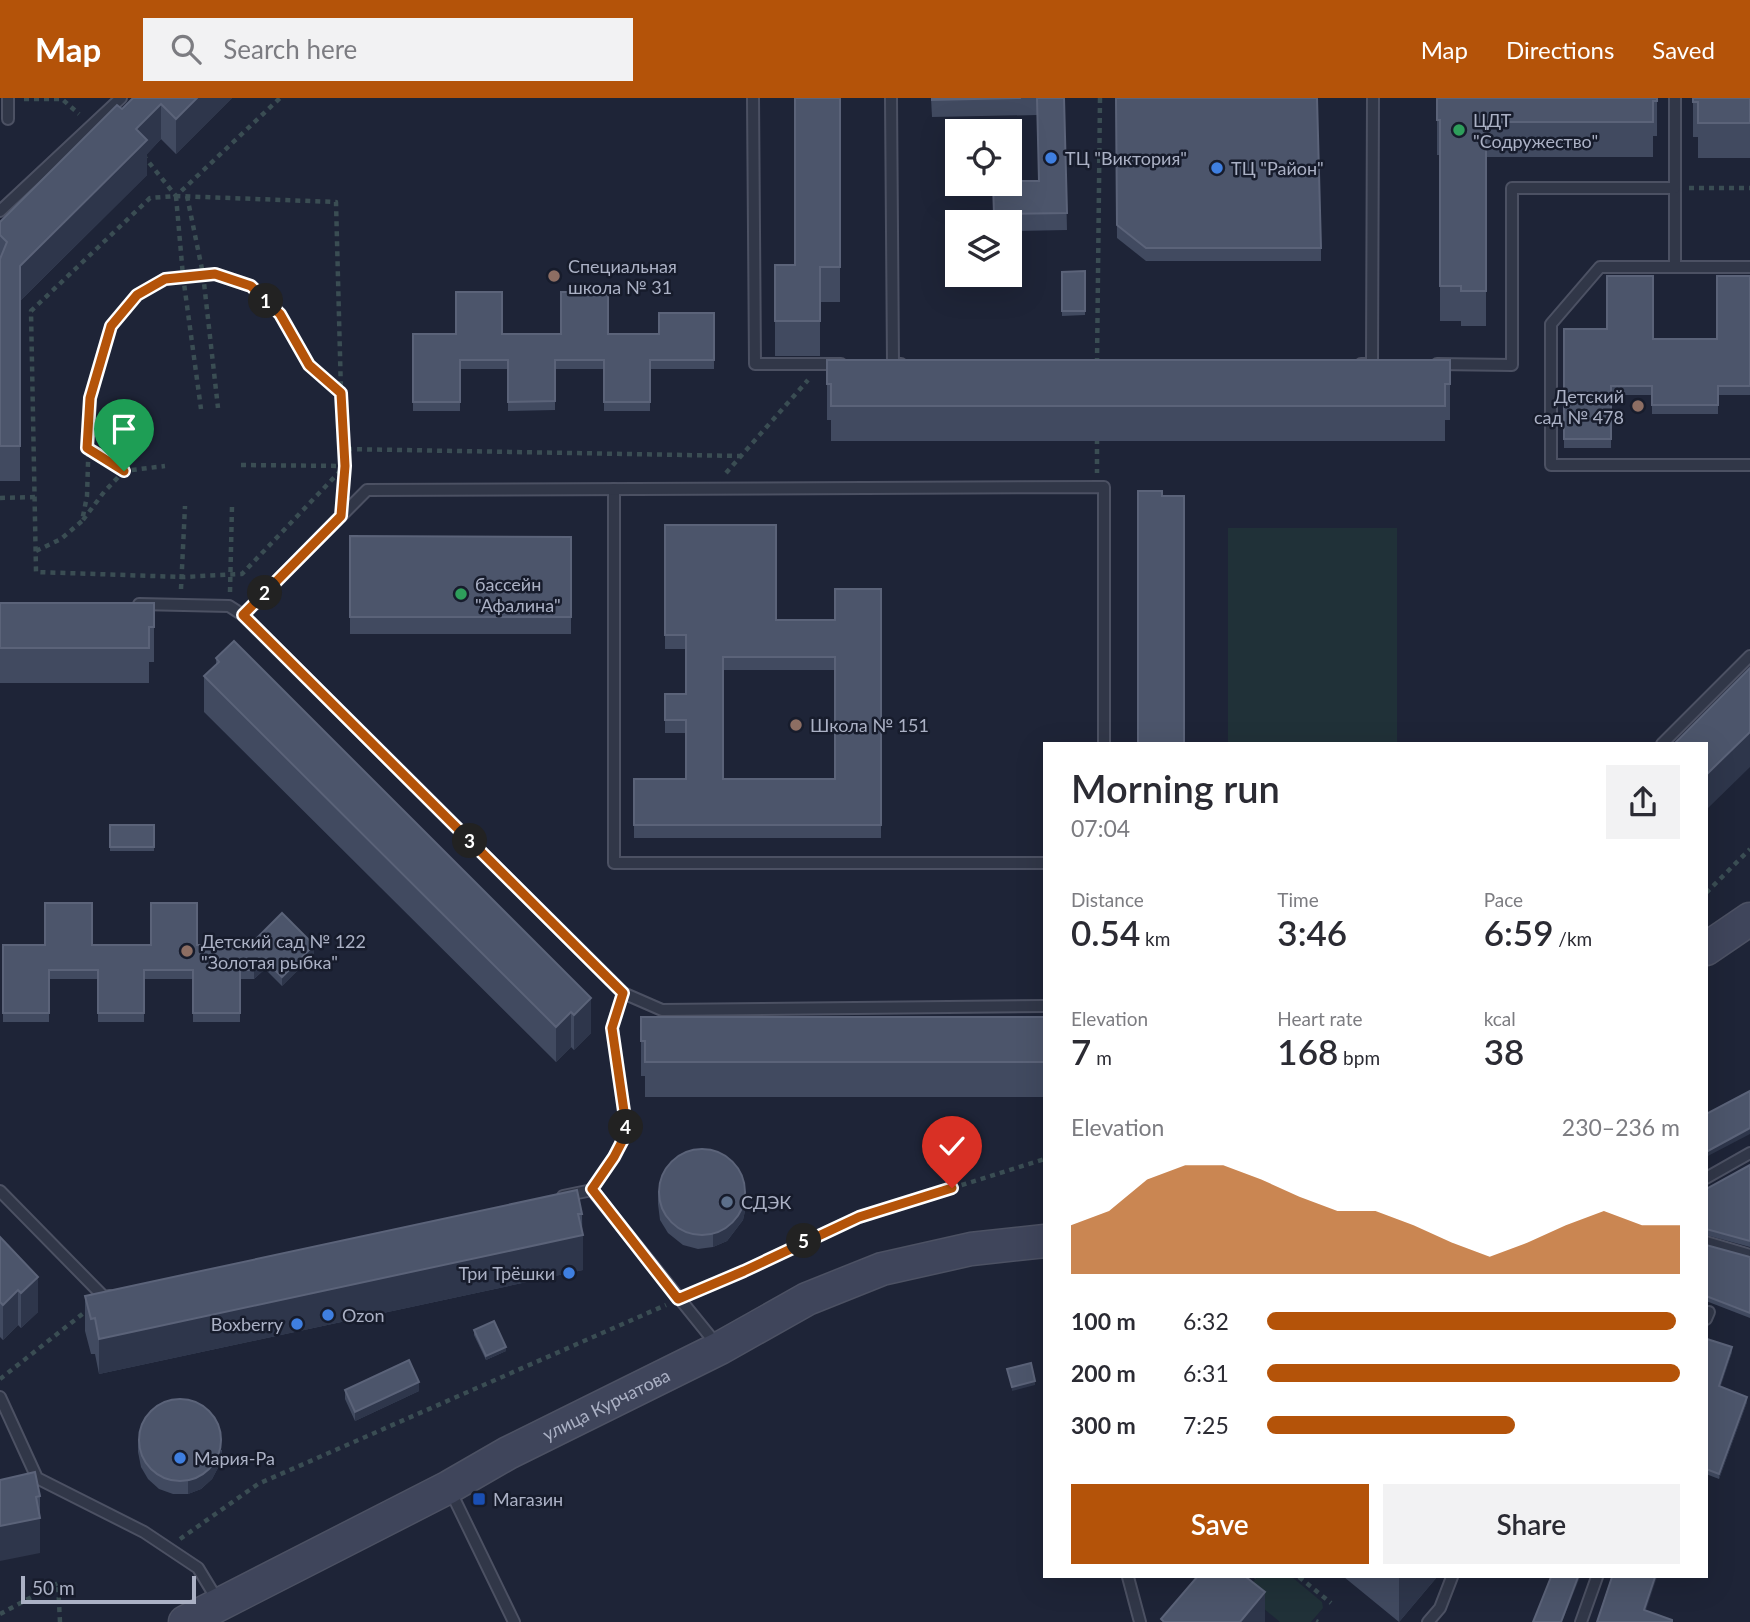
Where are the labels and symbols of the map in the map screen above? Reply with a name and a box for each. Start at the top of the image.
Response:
place label: ЦДТ "Содружество" [1473,109,1598,152]
marker: ЦДТ "Содружество" [1451,122,1467,138]
place label: ТЦ "Виктория" [1065,147,1187,169]
marker: ТЦ "Виктория" [1043,150,1059,166]
place label: ТЦ "Район" [1231,157,1324,179]
marker: ТЦ "Район" [1209,160,1225,176]
place label: Специальная школа № 31 [568,255,677,298]
marker: Специальная школа № 31 [546,268,562,284]
pin: 1 [248,284,284,318]
place label: Детский сад № 478 [1534,385,1624,428]
marker: Детский сад № 478 [1630,398,1646,414]
pin [94,399,154,471]
place label: бассейн "Афалина" [475,573,561,616]
pin: 2 [247,575,282,610]
marker: бассейн "Афалина" [453,586,469,602]
place label: Школа № 151 [810,714,929,736]
marker: Школа № 151 [788,717,804,733]
pin: 3 [452,824,488,858]
place label: Детский сад № 122 "Золотая рыбка" [201,930,366,973]
marker: Детский сад № 122 "Золотая рыбка" [179,943,195,959]
pin: 4 [608,1110,644,1144]
pin [922,1116,982,1188]
place label: СДЭК [741,1191,791,1213]
marker: СДЭК [719,1194,735,1210]
pin: 5 [786,1224,822,1258]
place label: Три Трёшки [459,1262,555,1284]
marker: Три Трёшки [561,1265,577,1281]
place label: Ozon [342,1304,384,1326]
marker: Ozon [320,1307,336,1323]
place label: Boxberry [211,1313,284,1335]
marker: Boxberry [289,1316,305,1332]
street label: улица Курчатова [539,1364,673,1445]
place label: Мария-Ра [194,1447,275,1469]
marker: Мария-Ра [172,1450,188,1466]
place label: Магазин [493,1488,563,1510]
marker: Магазин [471,1491,487,1507]
scale bar [21,1573,196,1605]

